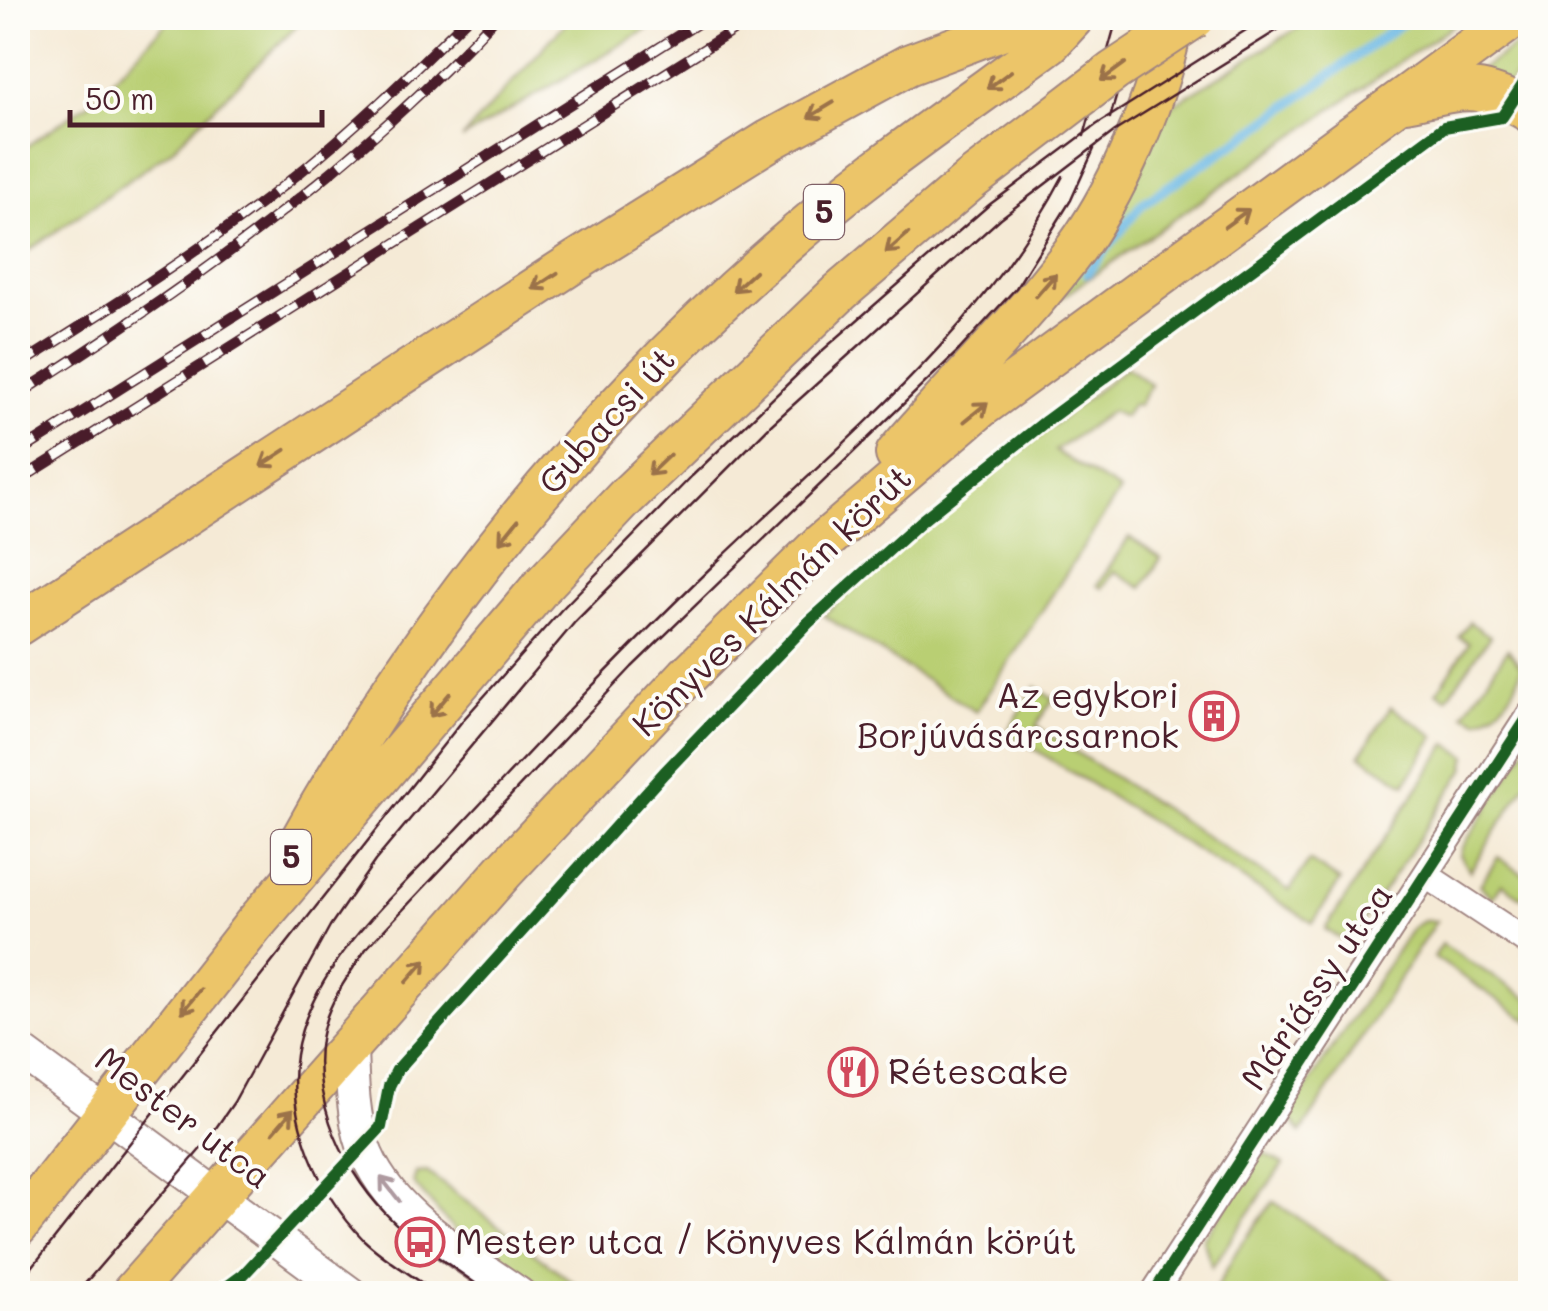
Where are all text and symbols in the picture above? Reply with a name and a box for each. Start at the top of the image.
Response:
one-way arrow [1100,61,1128,82]
scale bar [70,65,322,127]
one-way arrow [986,69,1013,90]
text: 50 m [85,78,155,118]
one-way arrow [807,100,836,120]
road number: 5 [804,185,844,239]
one-way arrow [1223,208,1250,229]
one-way arrow [885,232,910,255]
one-way arrow [732,269,757,292]
one-way arrow [531,270,560,291]
one-way arrow [1035,272,1057,298]
street label: Gubacsi út [527,336,684,503]
one-way arrow [963,401,989,423]
one-way arrow [259,447,287,468]
one-way arrow [648,453,672,477]
street label: Könyves Kálmán körút [621,454,920,745]
one-way arrow [499,517,520,544]
place label: Az egykori Borjúvásárcsarnok [857,671,1179,757]
building icon: Az egykori Borjúvásárcsarnok [1188,690,1240,742]
one-way arrow [429,692,452,717]
road number: 5 [271,830,311,884]
street label: Máriássy utca [1229,873,1402,1098]
one-way arrow [404,959,427,984]
one-way arrow [180,988,202,1014]
street label: Mester utca [87,1035,282,1198]
restaurant icon: Rétescake [827,1046,879,1098]
place label: Rétescake [888,1047,1069,1093]
one-way arrow [272,1109,294,1135]
one-way arrow [379,1176,400,1203]
bus stop icon: Mester utca / Könyves Kálmán körút [394,1216,446,1268]
place label: Mester utca / Könyves Kálmán körút [455,1217,1077,1263]

